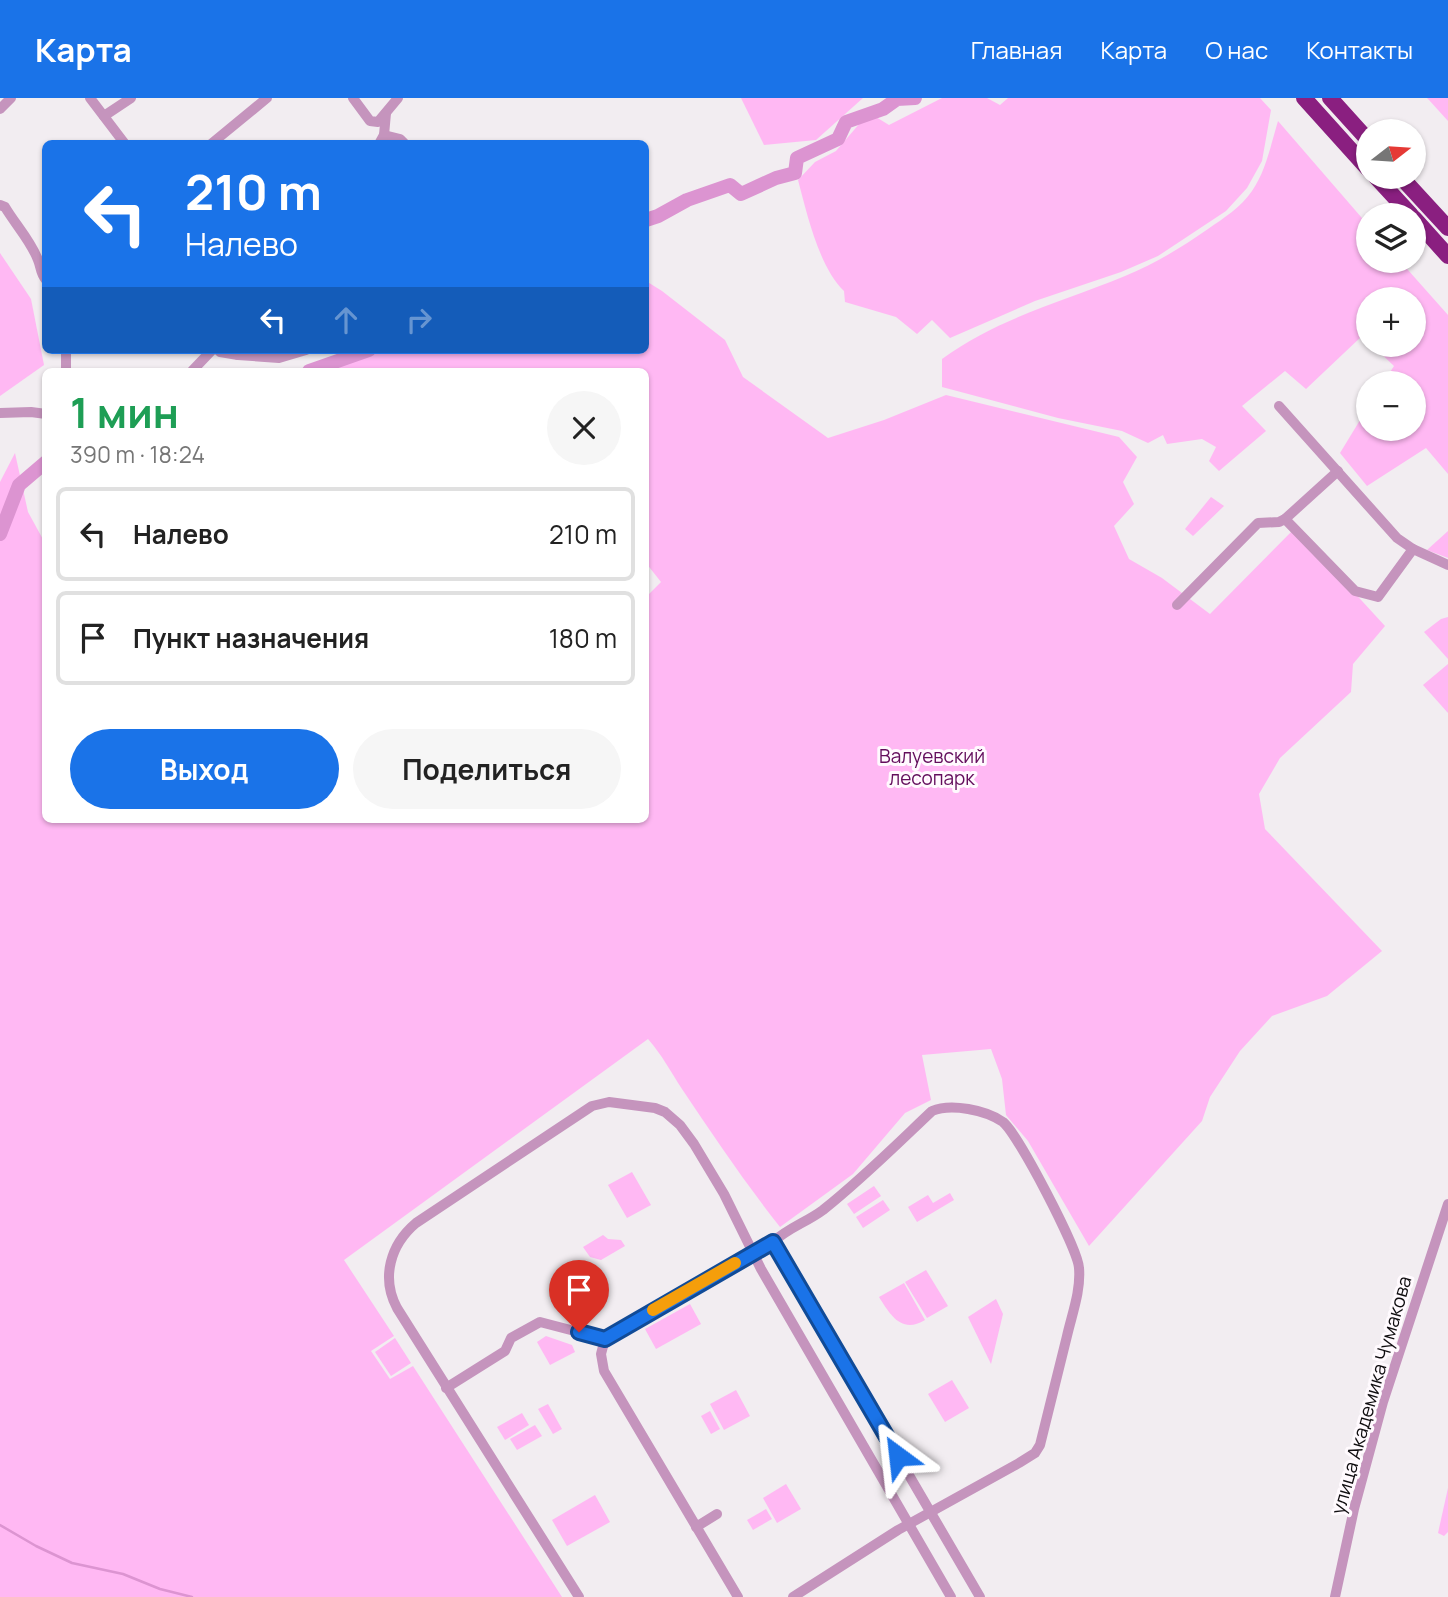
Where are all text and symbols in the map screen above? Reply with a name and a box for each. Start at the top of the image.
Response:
text: Карта [35,27,132,72]
text: Главная [971,33,1062,66]
text: Карта [1100,33,1167,66]
text: О нас [1205,33,1268,66]
text: Контакты [1306,33,1413,66]
north arrow [1356,119,1426,189]
map controls [1356,119,1426,441]
text: 210 m [185,158,322,225]
icon: left [70,168,161,259]
button: layers [1356,203,1426,273]
text: Налево [185,222,298,266]
button: + [1356,287,1426,357]
icon: left [254,301,292,339]
icon: ahead [327,301,365,339]
icon: right [400,301,438,339]
button: − [1356,371,1426,441]
text: 1 мин [70,383,179,441]
button: close [547,391,621,465]
text: 390 m · 18:24 [70,438,205,470]
icon: left [74,515,112,553]
text: Налево [133,516,229,552]
text: 210 m [549,516,617,552]
icon: arrive [74,619,112,657]
text: Пункт назначения [133,620,369,656]
text: 180 m [549,620,617,656]
button: Выход [70,729,339,809]
button: Поделиться [353,729,621,809]
park label: Валуевский лесопарк [879,743,985,791]
pin [549,1260,609,1332]
icon: arrive [560,1271,598,1309]
street label: улица Академика Чумакова [1325,1273,1417,1517]
position arrow [861,1419,935,1493]

